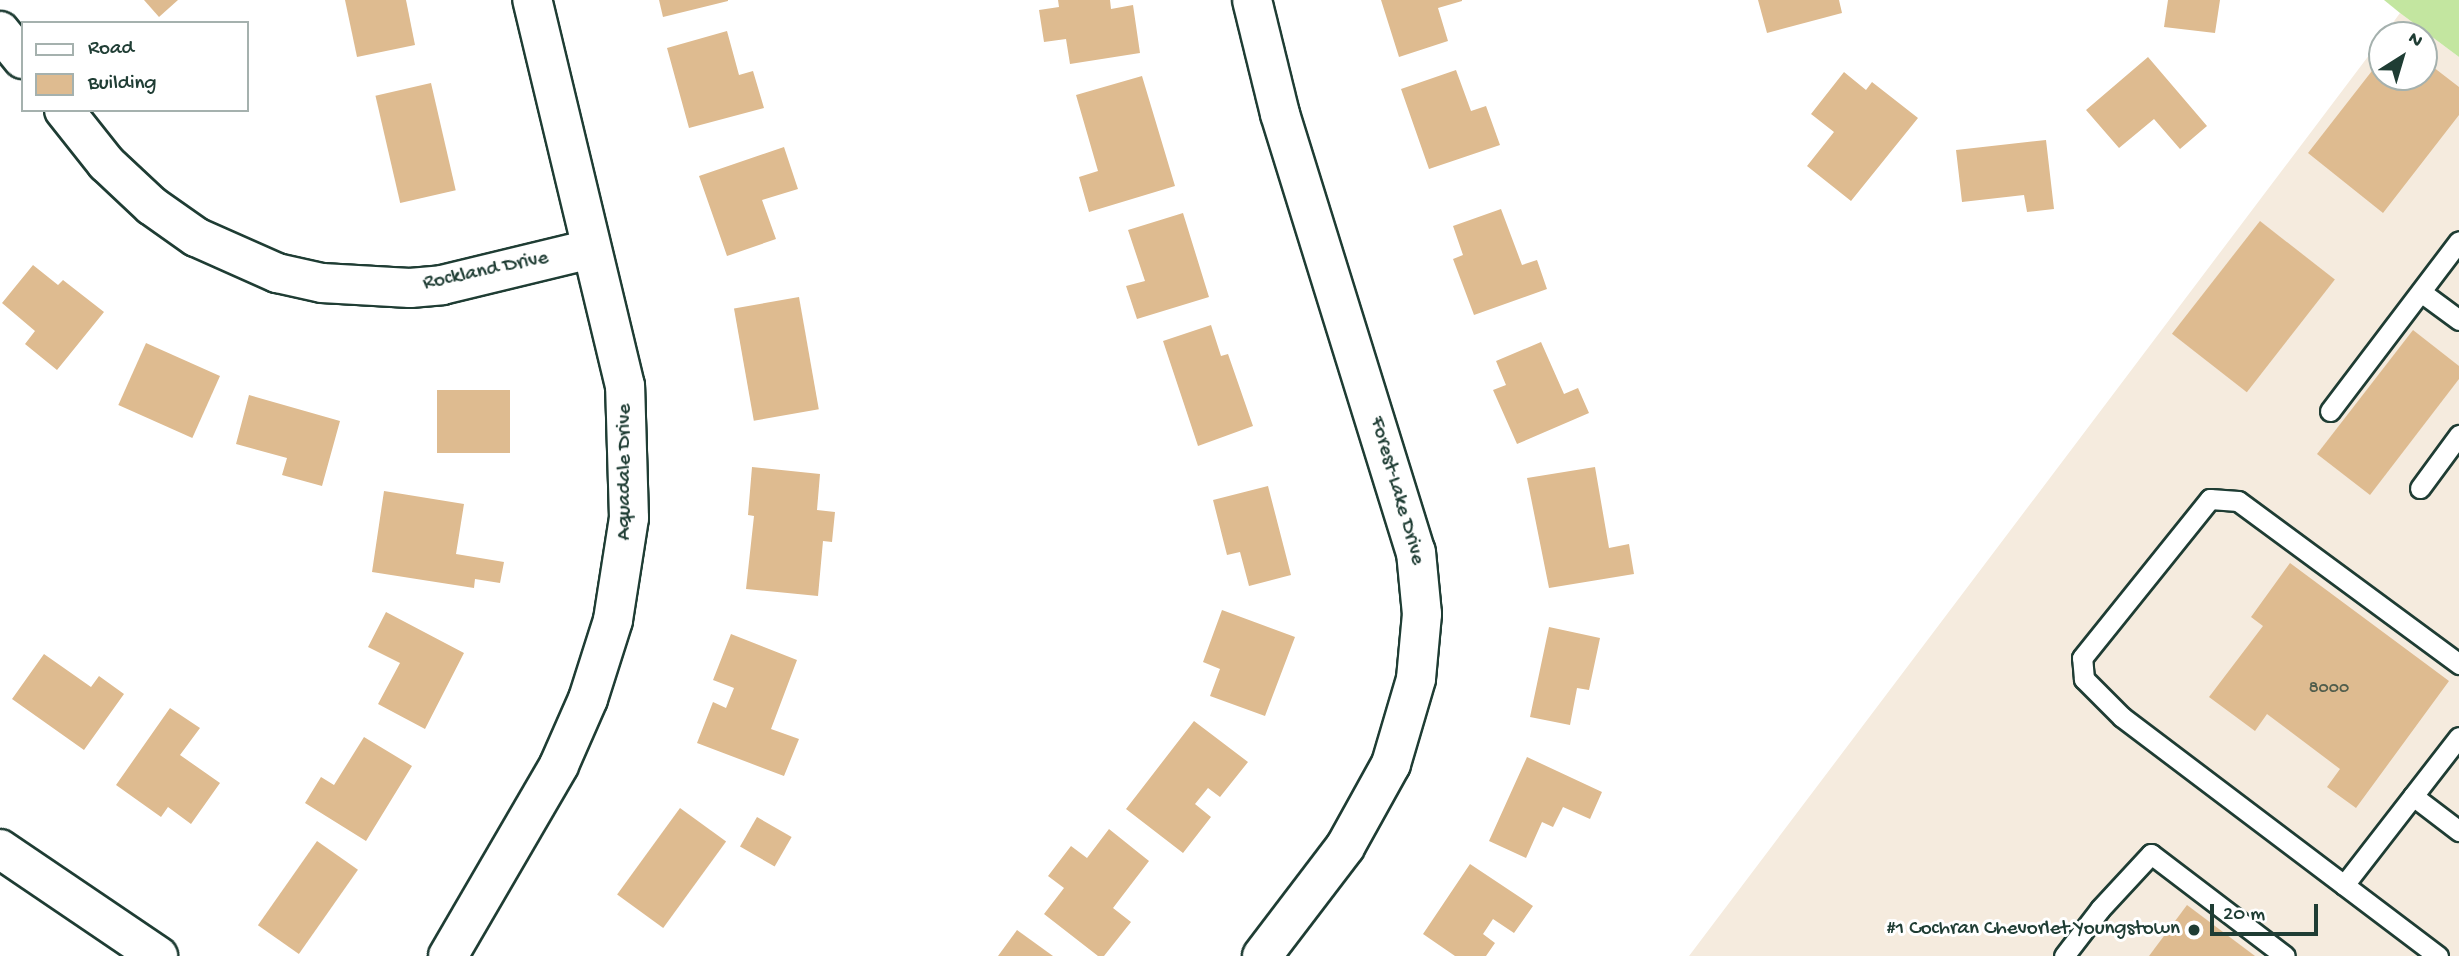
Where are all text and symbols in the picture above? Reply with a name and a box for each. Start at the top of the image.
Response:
legend [21,21,248,112]
north arrow [2368,21,2438,91]
text: N [2403,28,2427,53]
text: Road [88,37,134,62]
text: Building [88,72,157,97]
street label: Rockland Drive [421,246,551,298]
street label: Aquadale Drive [613,404,639,540]
street label: Forest-Lake Drive [1363,414,1429,568]
house number: 8000 [2309,678,2349,700]
scale bar [2214,890,2322,934]
text: 20 m [2223,903,2265,928]
place label: #1 Cochran Chevorlet Youngstown [1886,917,2180,943]
marker: #1 Cochran Chevorlet Youngstown [2186,922,2202,938]

